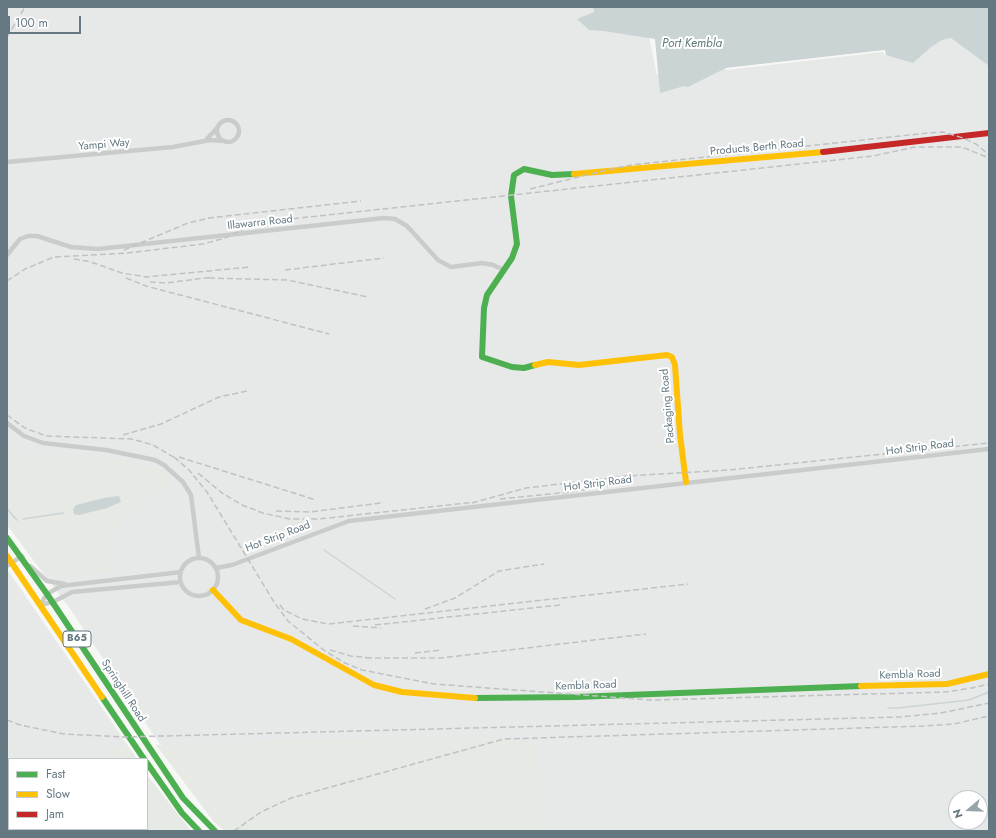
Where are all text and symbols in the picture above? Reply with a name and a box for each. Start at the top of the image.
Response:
scale bar [10,8,83,34]
text: 100 m [15,14,48,32]
water label: Port Kembla [662,37,722,51]
street label: Yampi Way [78,136,130,154]
street label: Products Berth Road [710,137,804,159]
street label: Illawarra Road [227,213,293,233]
street label: Packaging Road [658,368,678,444]
street label: Hot Strip Road [885,437,955,459]
street label: Hot Strip Road [563,473,633,495]
street label: Hot Strip Road [244,519,312,555]
road number: B65 [63,631,91,647]
street label: Springhill Road [98,657,148,725]
street label: Kembla Road [879,667,941,683]
street label: Kembla Road [555,678,617,694]
legend [8,758,148,830]
text: Fast [46,765,65,783]
text: Slow [46,785,70,803]
north arrow [948,790,988,830]
text: Jam [46,805,64,823]
text: N [949,807,967,820]

